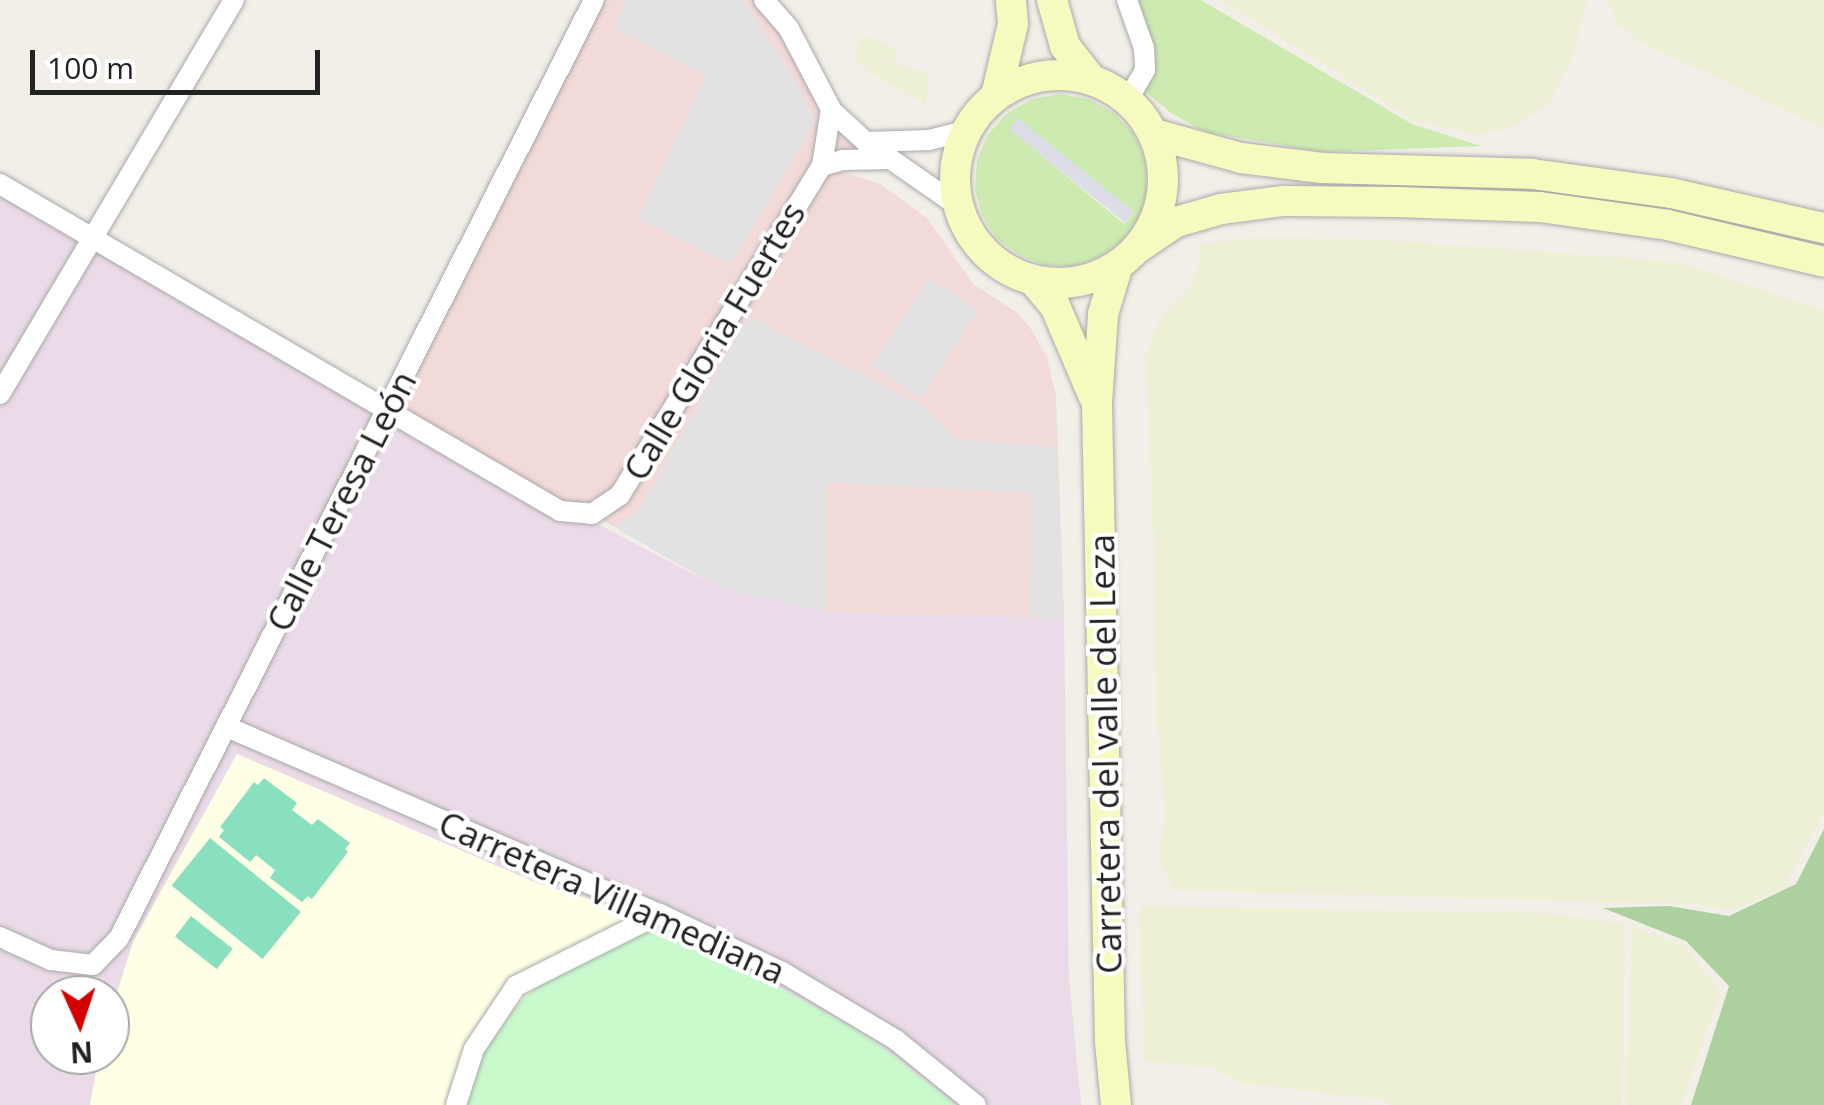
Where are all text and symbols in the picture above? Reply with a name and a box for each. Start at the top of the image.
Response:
scale bar [35,30,325,92]
text: 100 m [47,47,134,88]
street label: Calle Gloria Fuertes [614,194,814,488]
street label: Calle Teresa León [257,364,425,638]
street label: Carretera del valle del Leza [1080,534,1130,974]
street label: Carretera Villamediana [433,802,791,992]
north arrow [30,975,130,1075]
text: N [69,1033,94,1073]

